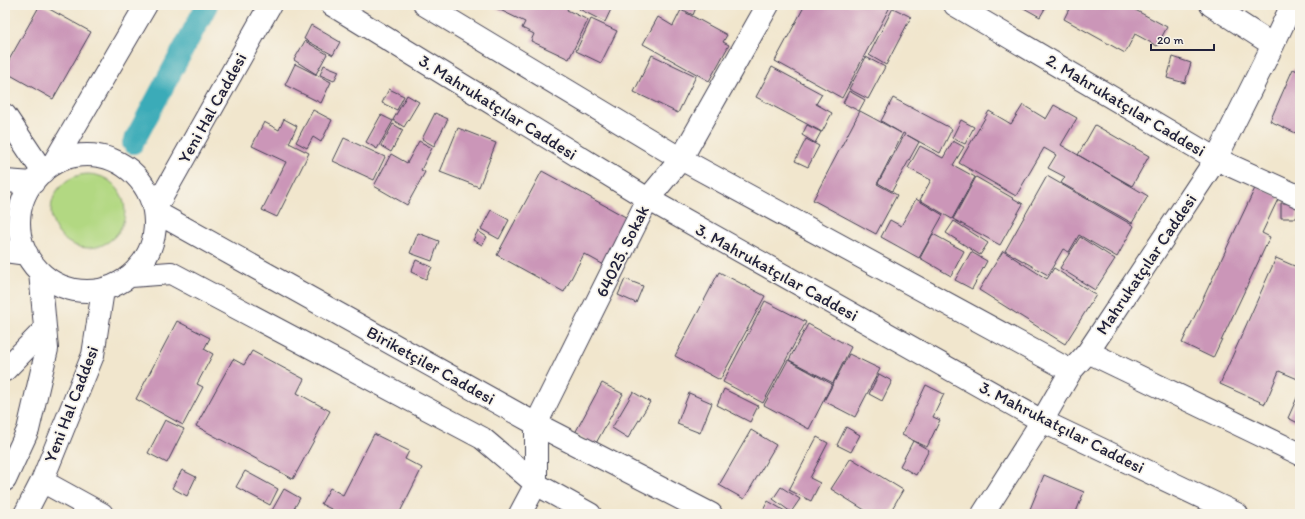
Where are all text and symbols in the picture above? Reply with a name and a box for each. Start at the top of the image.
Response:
scale bar [1151,26,1214,52]
text: 20 m [1157,33,1184,47]
street label: Yeni Hal Caddesi [173,49,251,167]
street label: 2. Mahrukatçılar Caddesi [1043,49,1209,161]
street label: 3. Mahrukatçılar Caddesi [415,50,581,164]
street label: Mahrukatçılar Caddesi [1091,190,1201,338]
street label: 64025. Sokak [591,202,653,300]
street label: 3. Mahrukatçılar Caddesi [692,219,862,325]
street label: Biriketçiler Caddesi [363,321,499,409]
street label: Yeni Hal Caddesi [40,343,102,465]
street label: 3. Mahrukatçılar Caddesi [976,377,1148,477]

